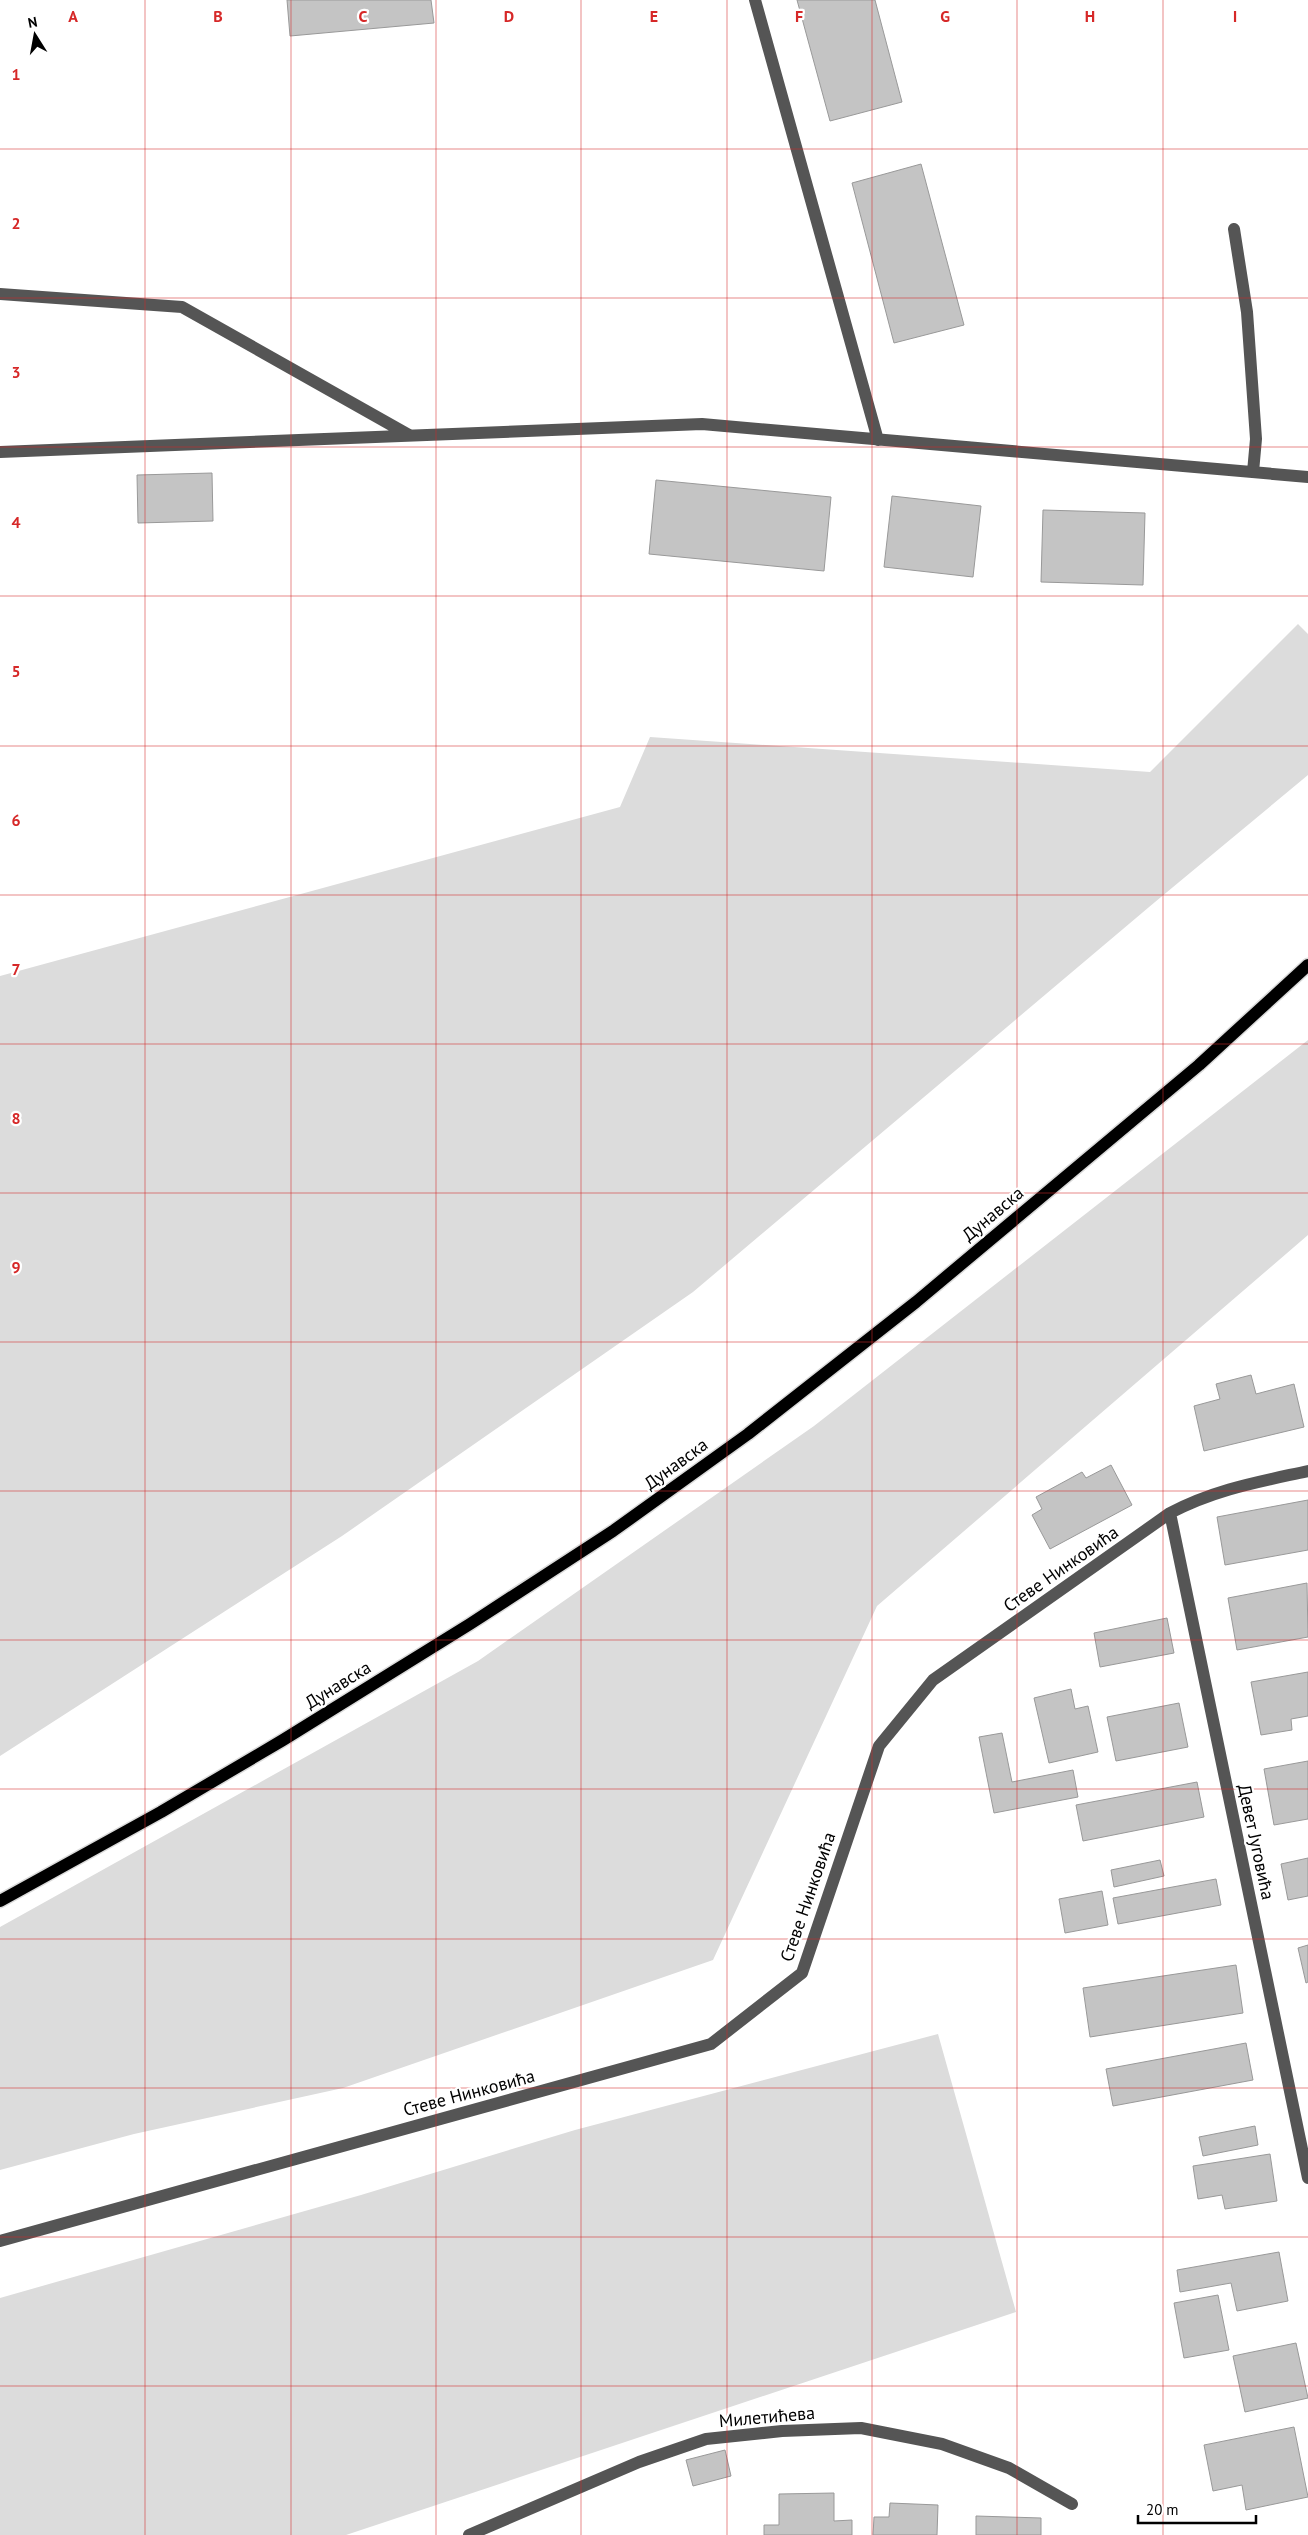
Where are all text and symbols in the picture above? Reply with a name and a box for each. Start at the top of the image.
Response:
text: A [68,6,78,26]
text: B [213,6,223,26]
text: C [359,6,368,26]
text: D [504,6,514,26]
text: E [650,6,658,26]
text: F [795,6,803,26]
text: G [940,6,950,26]
text: H [1085,6,1095,26]
text: I [1233,6,1237,26]
north arrow [10,10,60,60]
text: N [26,13,39,32]
text: 1 [11,64,21,84]
text: 2 [11,213,21,233]
text: 3 [11,362,21,382]
text: 4 [11,512,21,532]
text: 5 [11,661,21,681]
text: 6 [11,810,21,830]
text: 7 [11,959,21,979]
text: 8 [11,1108,21,1128]
street label: Дунавска [957,1181,1028,1246]
text: 9 [11,1257,21,1277]
street label: Дунавска [639,1433,712,1494]
street label: Стеве Нинковића [999,1520,1123,1617]
street label: Дунавска [301,1655,375,1714]
street label: Девет Југовића [1233,1782,1280,1902]
street label: Стеве Нинковића [775,1829,840,1965]
street label: Стеве Нинковића [400,2064,537,2121]
street label: Милетићева [718,2401,816,2432]
scale bar [1138,2492,1256,2524]
text: 20 m [1146,2500,1179,2519]

